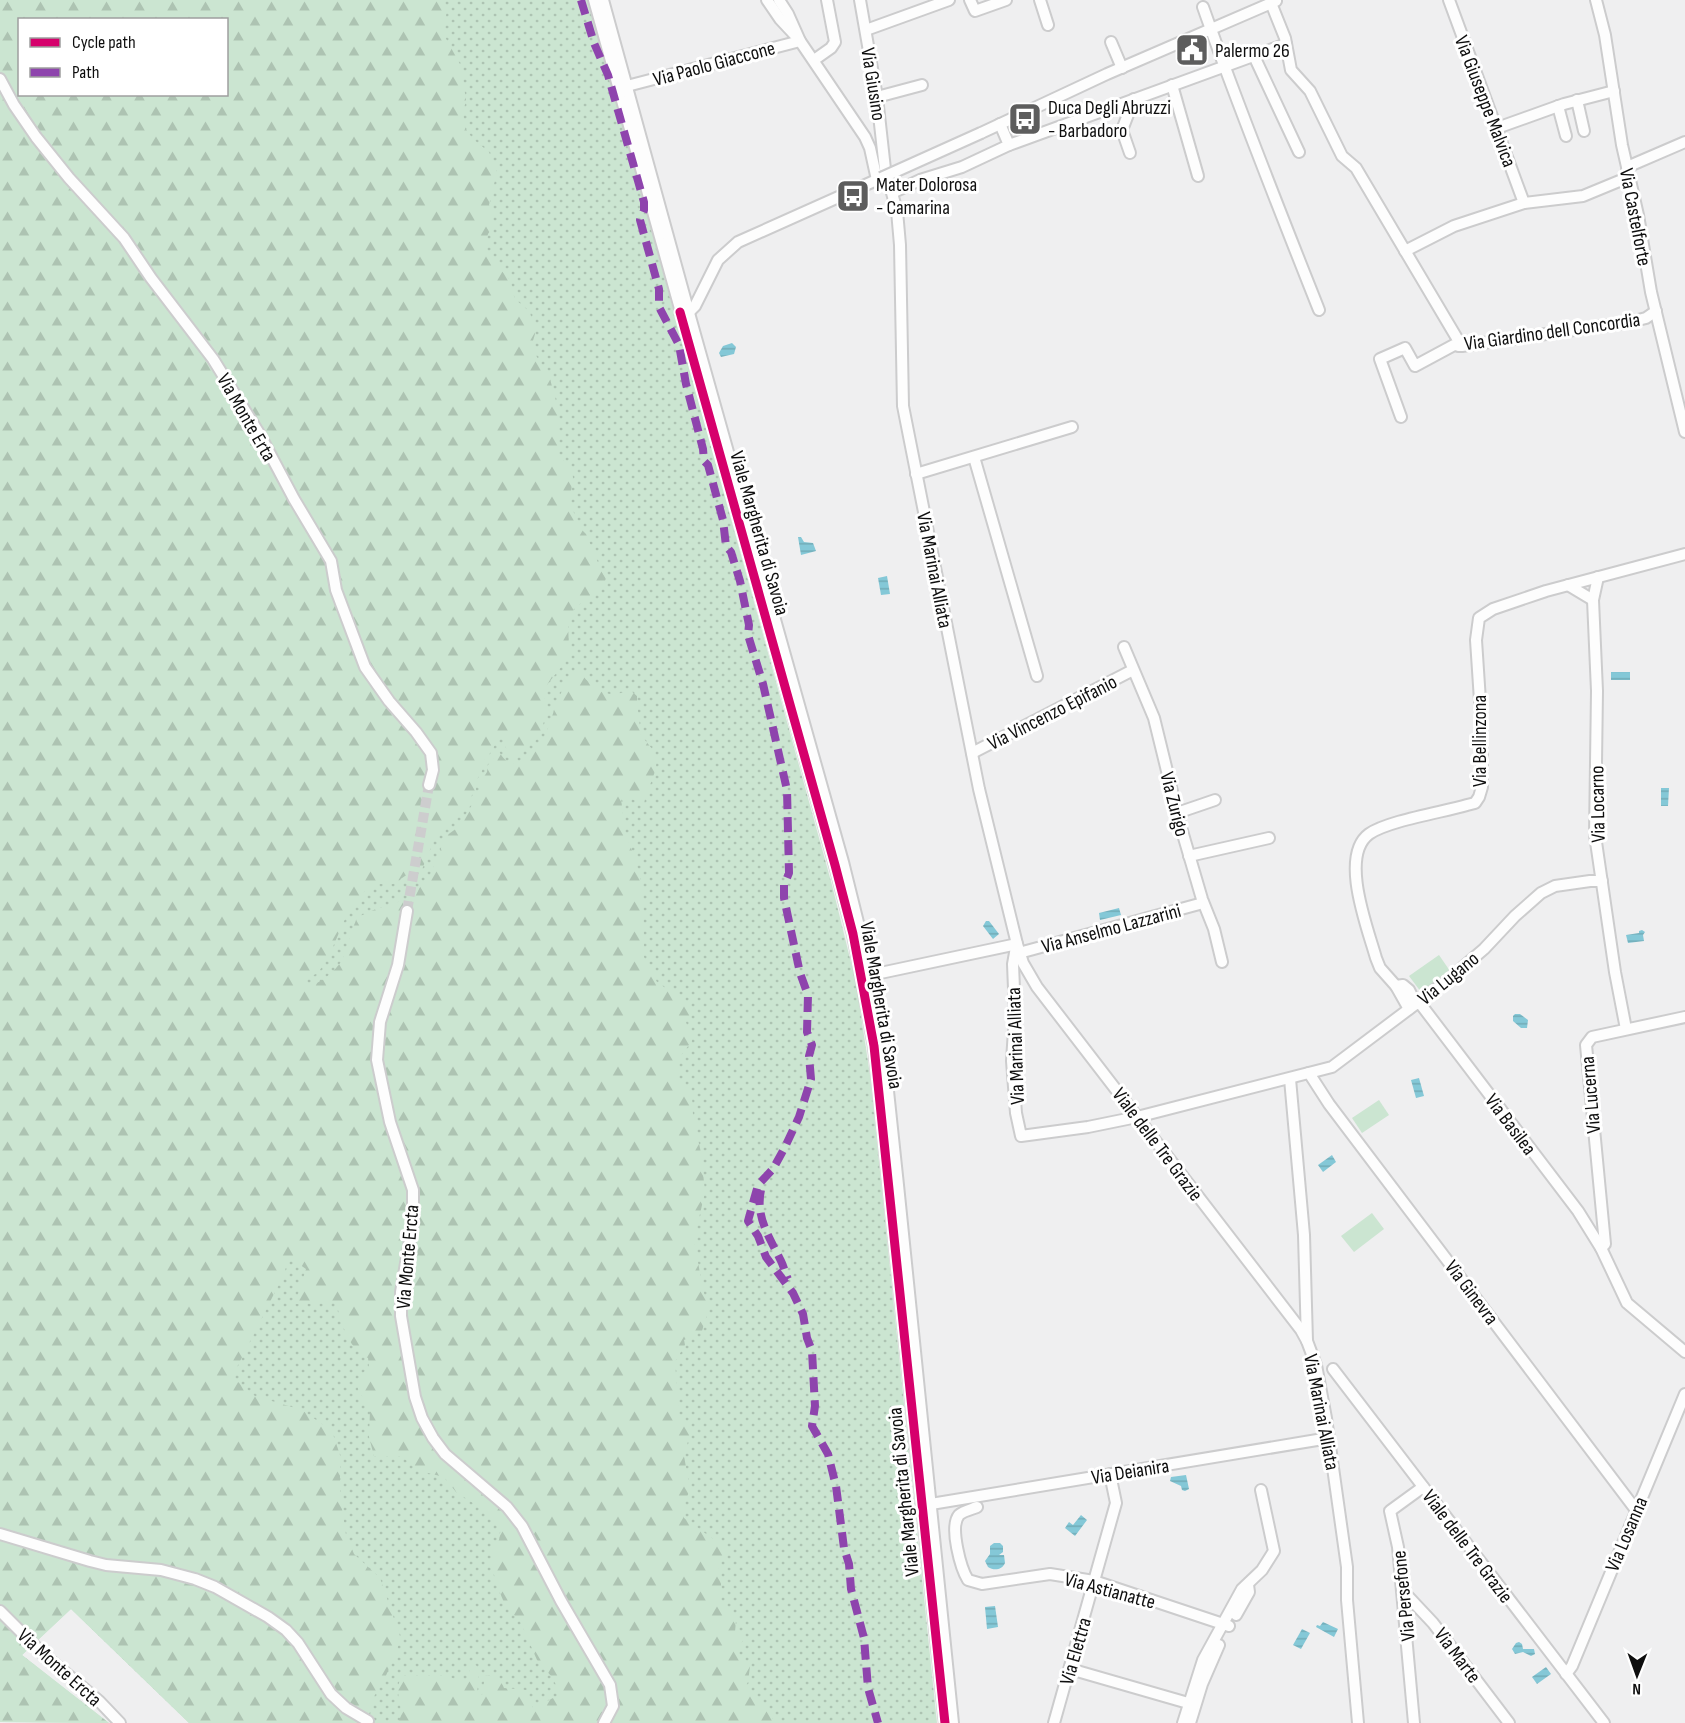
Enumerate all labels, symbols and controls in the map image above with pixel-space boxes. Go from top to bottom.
legend [18,18,228,96]
text: Cycle path [72,32,136,53]
public building icon: Palermo 26 [1174,32,1210,68]
street label: Via Giuseppe Malvica [1449,32,1521,170]
street label: Via Paolo Giaccone [651,36,778,92]
place label: Palermo 26 [1215,39,1290,63]
street label: Via Giusino [855,46,891,122]
text: Path [72,62,100,83]
place label: Duca Degli Abruzzi - Barbadoro [1048,96,1171,143]
bus stop icon: Duca Degli Abruzzi - Barbadoro [1007,101,1043,137]
street label: Via Castelforte [1614,166,1656,268]
place label: Mater Dolorosa - Camarina [876,173,977,220]
bus stop icon: Mater Dolorosa - Camarina [835,178,871,214]
street label: Via Giardino dell Concordia [1463,308,1642,356]
street label: Via Monte Erta [211,369,281,466]
street label: Viale Margherita di Savoia [724,448,794,618]
street label: Via Marinai Alliata [911,510,957,630]
street label: Via Vincenzo Epifanio [984,670,1121,756]
street label: Via Bellinzona [1468,695,1492,787]
street label: Via Locarno [1585,765,1611,843]
street label: Via Zurigo [1154,769,1194,839]
street label: Via Anselmo Lazzarini [1039,899,1184,959]
street label: Viale Margherita di Savoia [854,920,908,1091]
street label: Via Lugano [1413,947,1484,1011]
street label: Via Marinai Alliata [1002,987,1030,1105]
street label: Via Lucerna [1576,1055,1606,1134]
street label: Viale delle Tre Grazie [1107,1083,1208,1206]
street label: Via Basilea [1479,1089,1541,1160]
street label: Via Monte Ercta [391,1204,425,1310]
street label: Via Ginevra [1439,1256,1503,1330]
street label: Via Marinai Alliata [1298,1352,1344,1472]
street label: Viale Margherita di Savoia [883,1406,925,1578]
street label: Via Deianira [1090,1454,1171,1490]
street label: Viale delle Tre Grazie [1417,1485,1518,1608]
street label: Via Losanna [1600,1493,1653,1575]
street label: Via Persefone [1387,1549,1421,1642]
street label: Via Astianatte [1062,1567,1158,1615]
street label: Via Elettra [1055,1615,1097,1688]
street label: Via Marte [1429,1623,1486,1688]
street label: Via Monte Ercta [12,1624,106,1712]
north arrow [1607,1645,1667,1705]
text: N [1632,1679,1641,1698]

